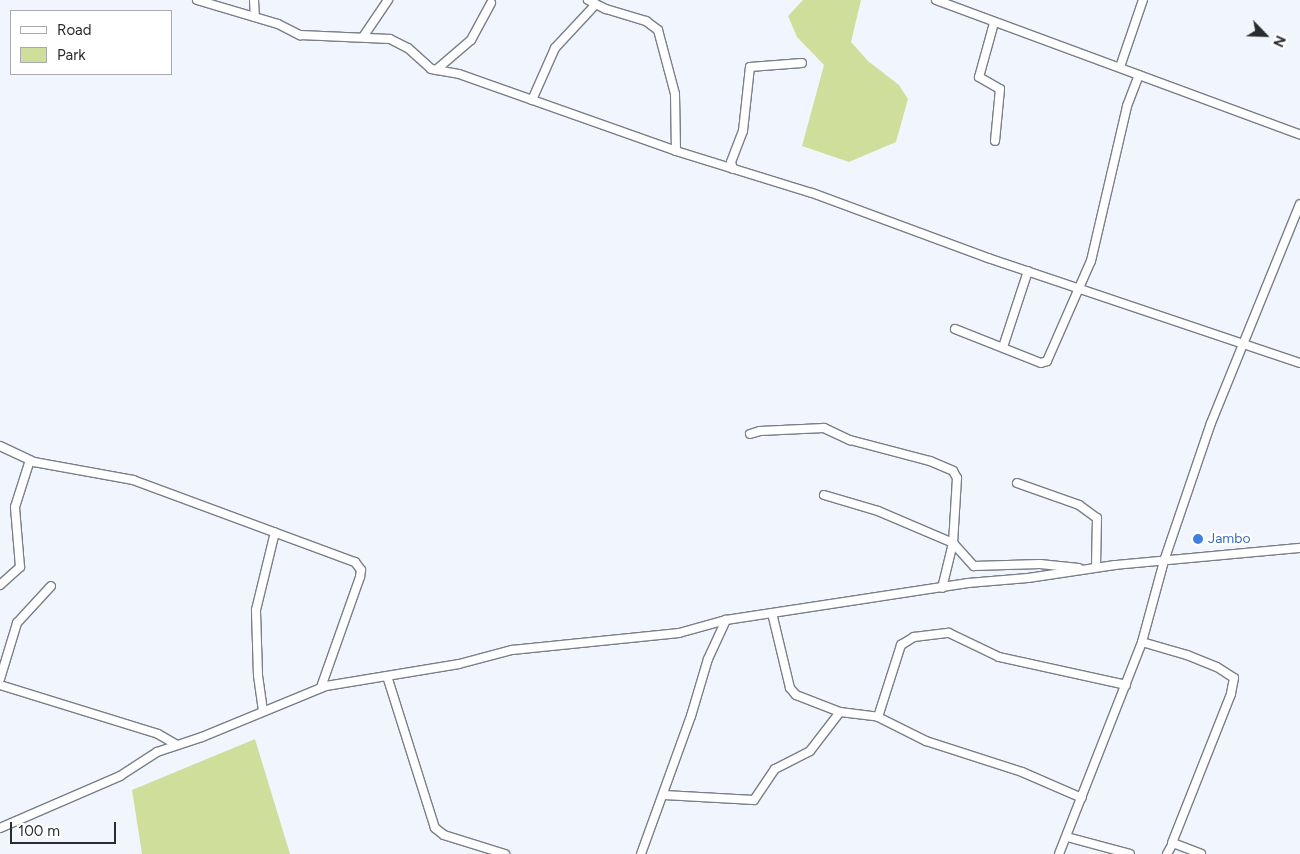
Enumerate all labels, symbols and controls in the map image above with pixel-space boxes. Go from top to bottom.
legend [10,10,172,75]
north arrow [1240,10,1290,60]
text: Road [57,21,92,39]
text: N [1269,33,1289,50]
text: Park [57,46,86,64]
place label: Jambo [1208,531,1251,547]
marker: Jambo [1192,533,1204,545]
scale bar [12,812,119,844]
text: 100 m [18,822,60,840]

